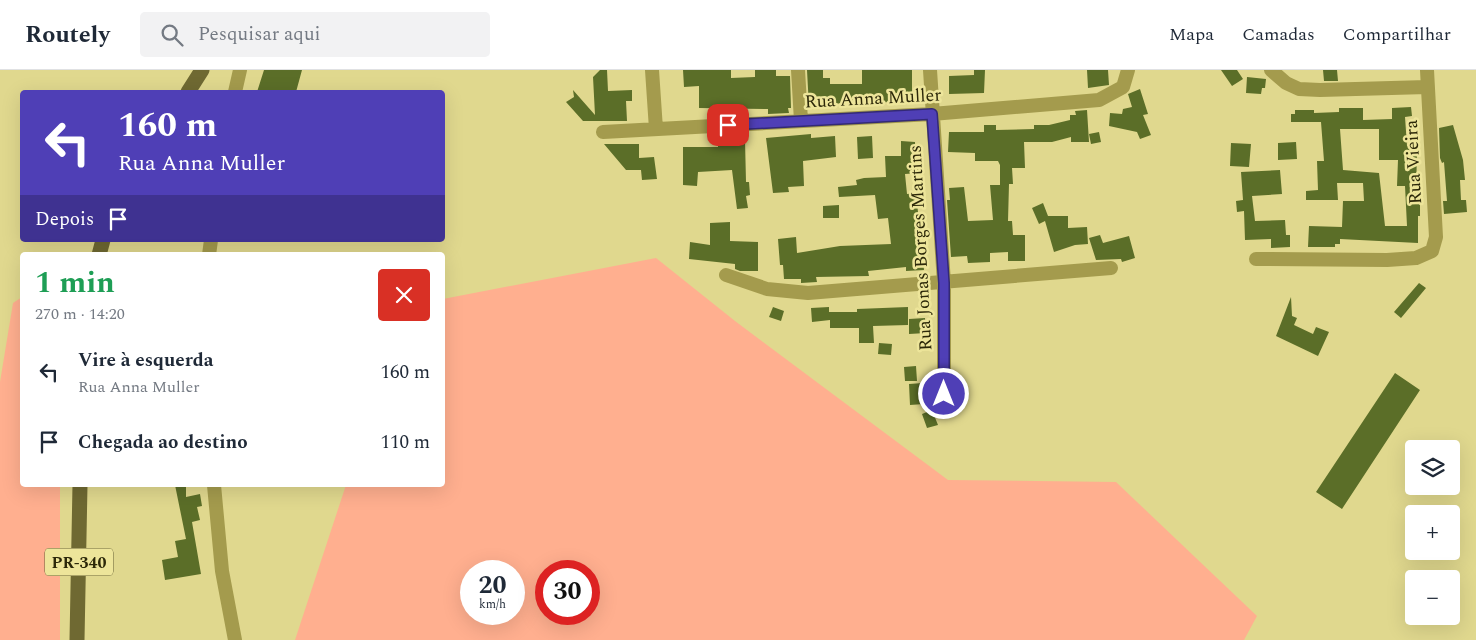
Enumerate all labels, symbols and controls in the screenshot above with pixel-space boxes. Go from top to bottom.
search box [140,12,490,57]
text: Routely [25,17,110,53]
text: Pesquisar aqui [198,20,321,49]
icon: search [158,21,186,49]
text: Mapa [1169,21,1214,48]
text: Camadas [1242,21,1315,48]
text: Compartilhar [1343,21,1451,48]
street label: Rua Anna Muller [804,81,942,116]
text: 160 m [118,99,217,152]
pin [707,104,749,146]
icon: left [35,110,100,175]
icon: arrive [714,111,742,139]
street label: Rua Vieira [1398,119,1429,205]
street label: Rua Jonas Borges Martins [902,144,939,352]
text: Rua Anna Muller [118,147,285,180]
text: Depois [35,205,94,234]
icon: arrive [104,205,132,233]
text: 1 min [35,260,115,306]
button: close [378,269,430,321]
text: 270 m · 14:20 [35,302,125,326]
text: Vire à esquerda [78,346,214,375]
icon: left [35,358,63,386]
text: 160 m [380,358,430,387]
position arrow [917,367,969,419]
text: Rua Anna Muller [78,375,200,399]
icon: arrive [35,428,63,456]
text: Chegada ao destino [78,428,248,457]
text: 110 m [380,428,430,457]
map controls [1405,440,1460,625]
button: layers [1405,440,1460,495]
button: + [1405,505,1460,560]
road number: PR-340 [45,548,113,576]
speed limit sign: 30 [535,560,600,625]
text: 20 [478,567,507,605]
button: − [1405,570,1460,625]
text: km/h [479,595,506,614]

